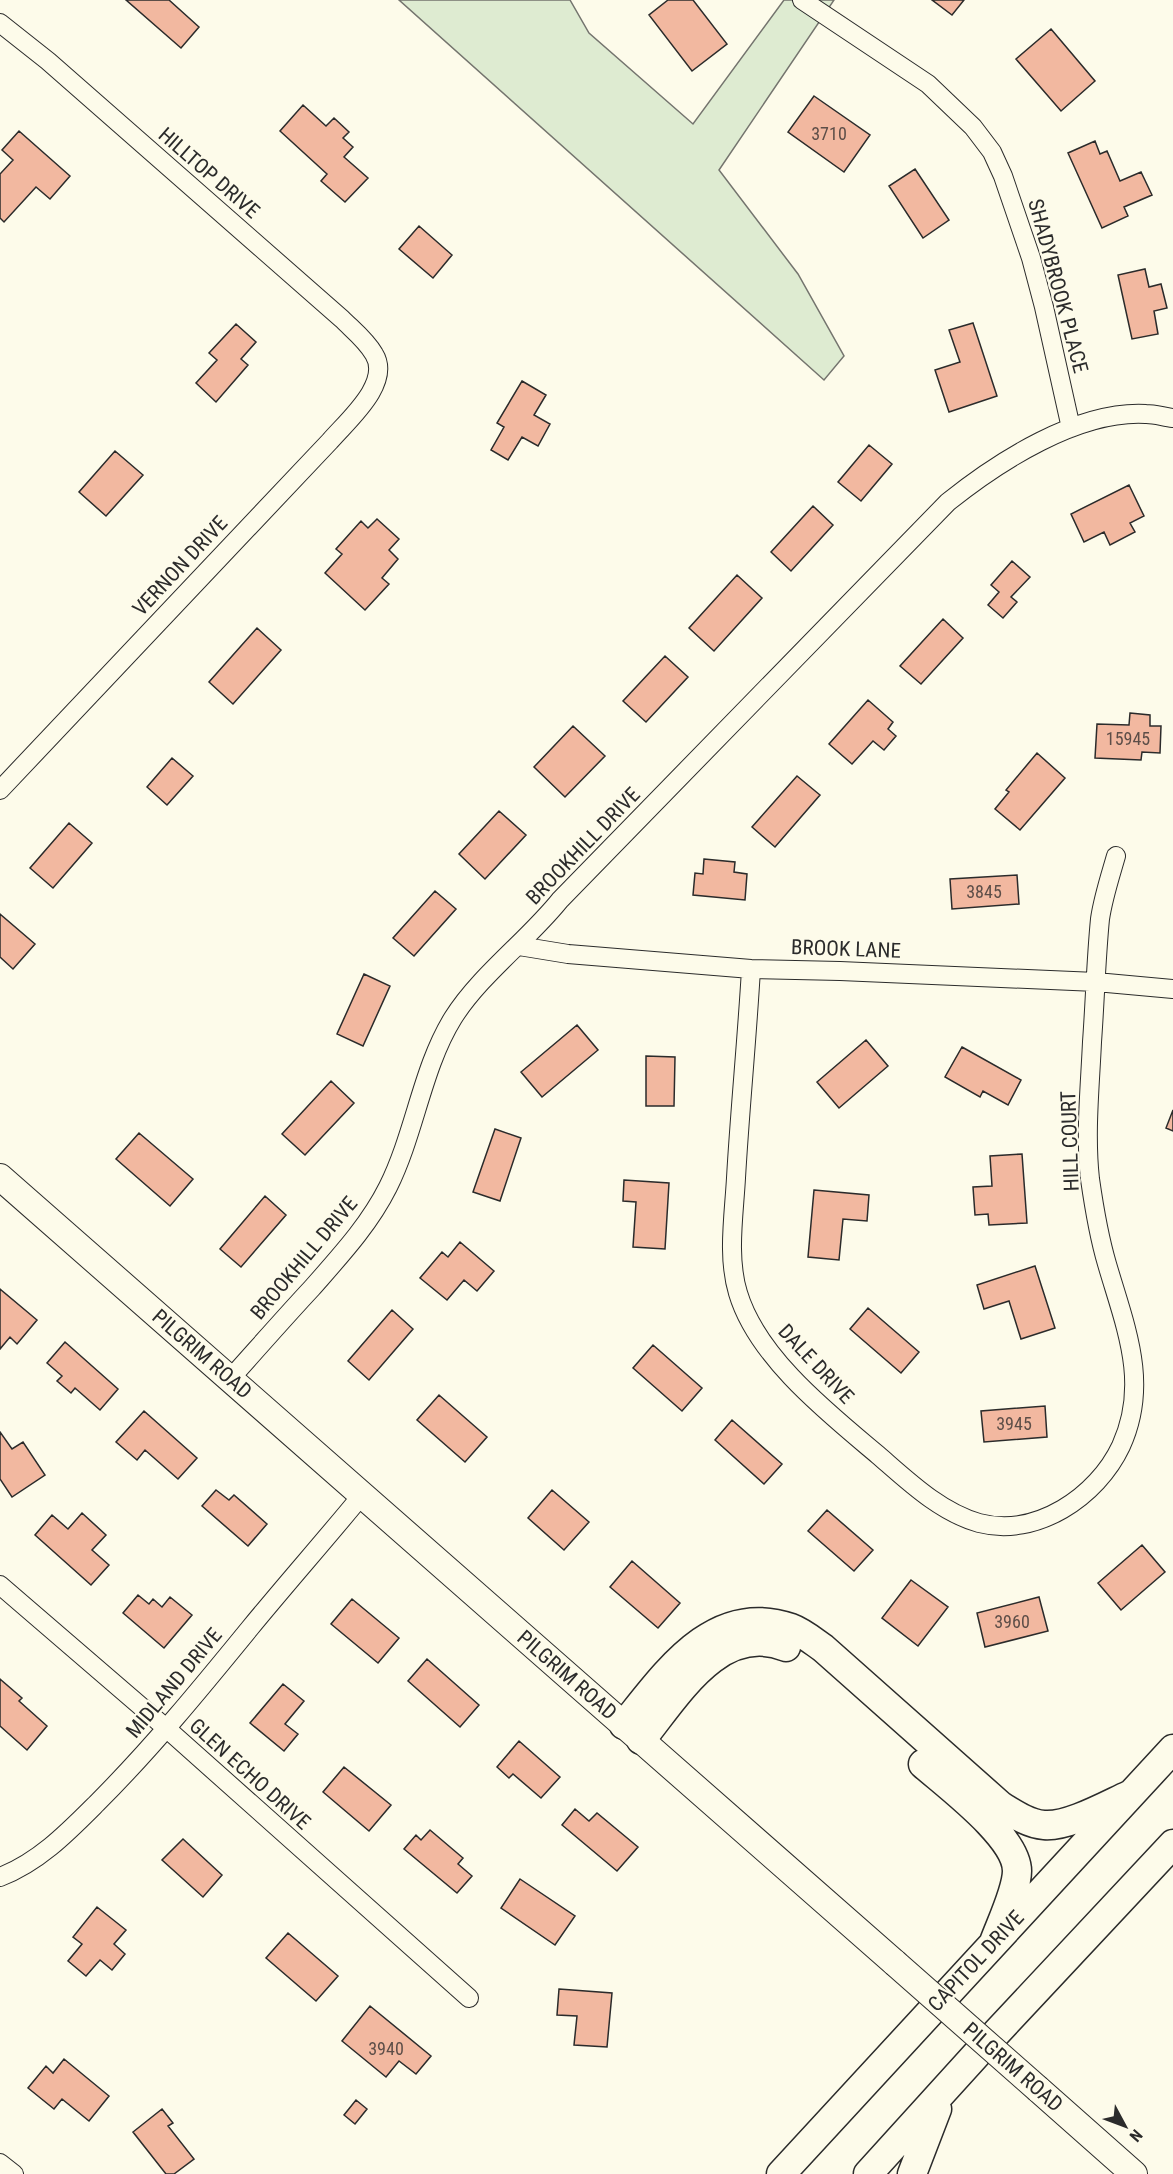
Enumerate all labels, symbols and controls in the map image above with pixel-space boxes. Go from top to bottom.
street label: HILLTOP DRIVE [154,123,264,223]
house number: 3710 [811,123,847,144]
street label: SHADYBROOK PLACE [1023,196,1093,376]
street label: VERNON DRIVE [128,511,232,621]
house number: 15945 [1106,728,1150,749]
street label: BROOKHILL DRIVE [521,783,645,909]
house number: 3845 [966,881,1002,902]
street label: BROOK LANE [791,935,901,963]
street label: HILL COURT [1056,1090,1084,1192]
street label: BROOKHILL DRIVE [246,1192,362,1324]
street label: PILGRIM ROAD [148,1304,256,1404]
street label: DALE DRIVE [773,1319,859,1409]
house number: 3945 [996,1413,1032,1434]
house number: 3960 [994,1611,1030,1632]
street label: MIDLAND DRIVE [121,1623,227,1743]
street label: PILGRIM ROAD [513,1625,621,1725]
street label: GLEN ECHO DRIVE [185,1714,315,1834]
street label: CAPITOL DRIVE [923,1906,1029,2016]
street label: PILGRIM ROAD [959,2017,1067,2117]
house number: 3940 [368,2038,404,2059]
north arrow [1095,2096,1155,2156]
text: N [1126,2126,1146,2145]

